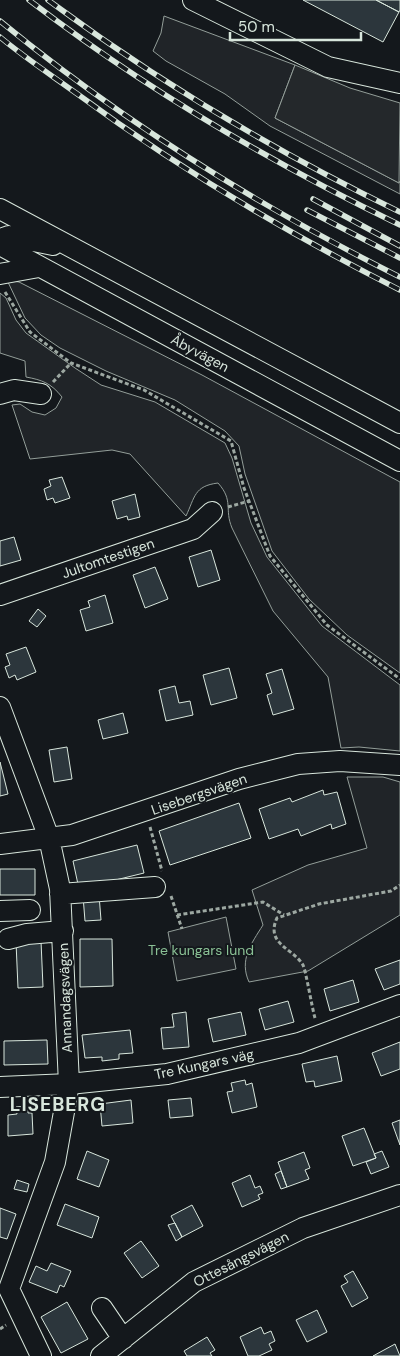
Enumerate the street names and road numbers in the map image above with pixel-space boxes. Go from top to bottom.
street label: Åbyvägen [168,330,232,376]
street label: Jultomtestigen [59,534,157,582]
street label: Lisebergsvägen [149,769,249,819]
street label: Annandagsvägen [54,943,76,1053]
street label: Tre Kungars väg [153,1045,256,1083]
street label: Ottesångsvägen [190,1227,292,1291]

